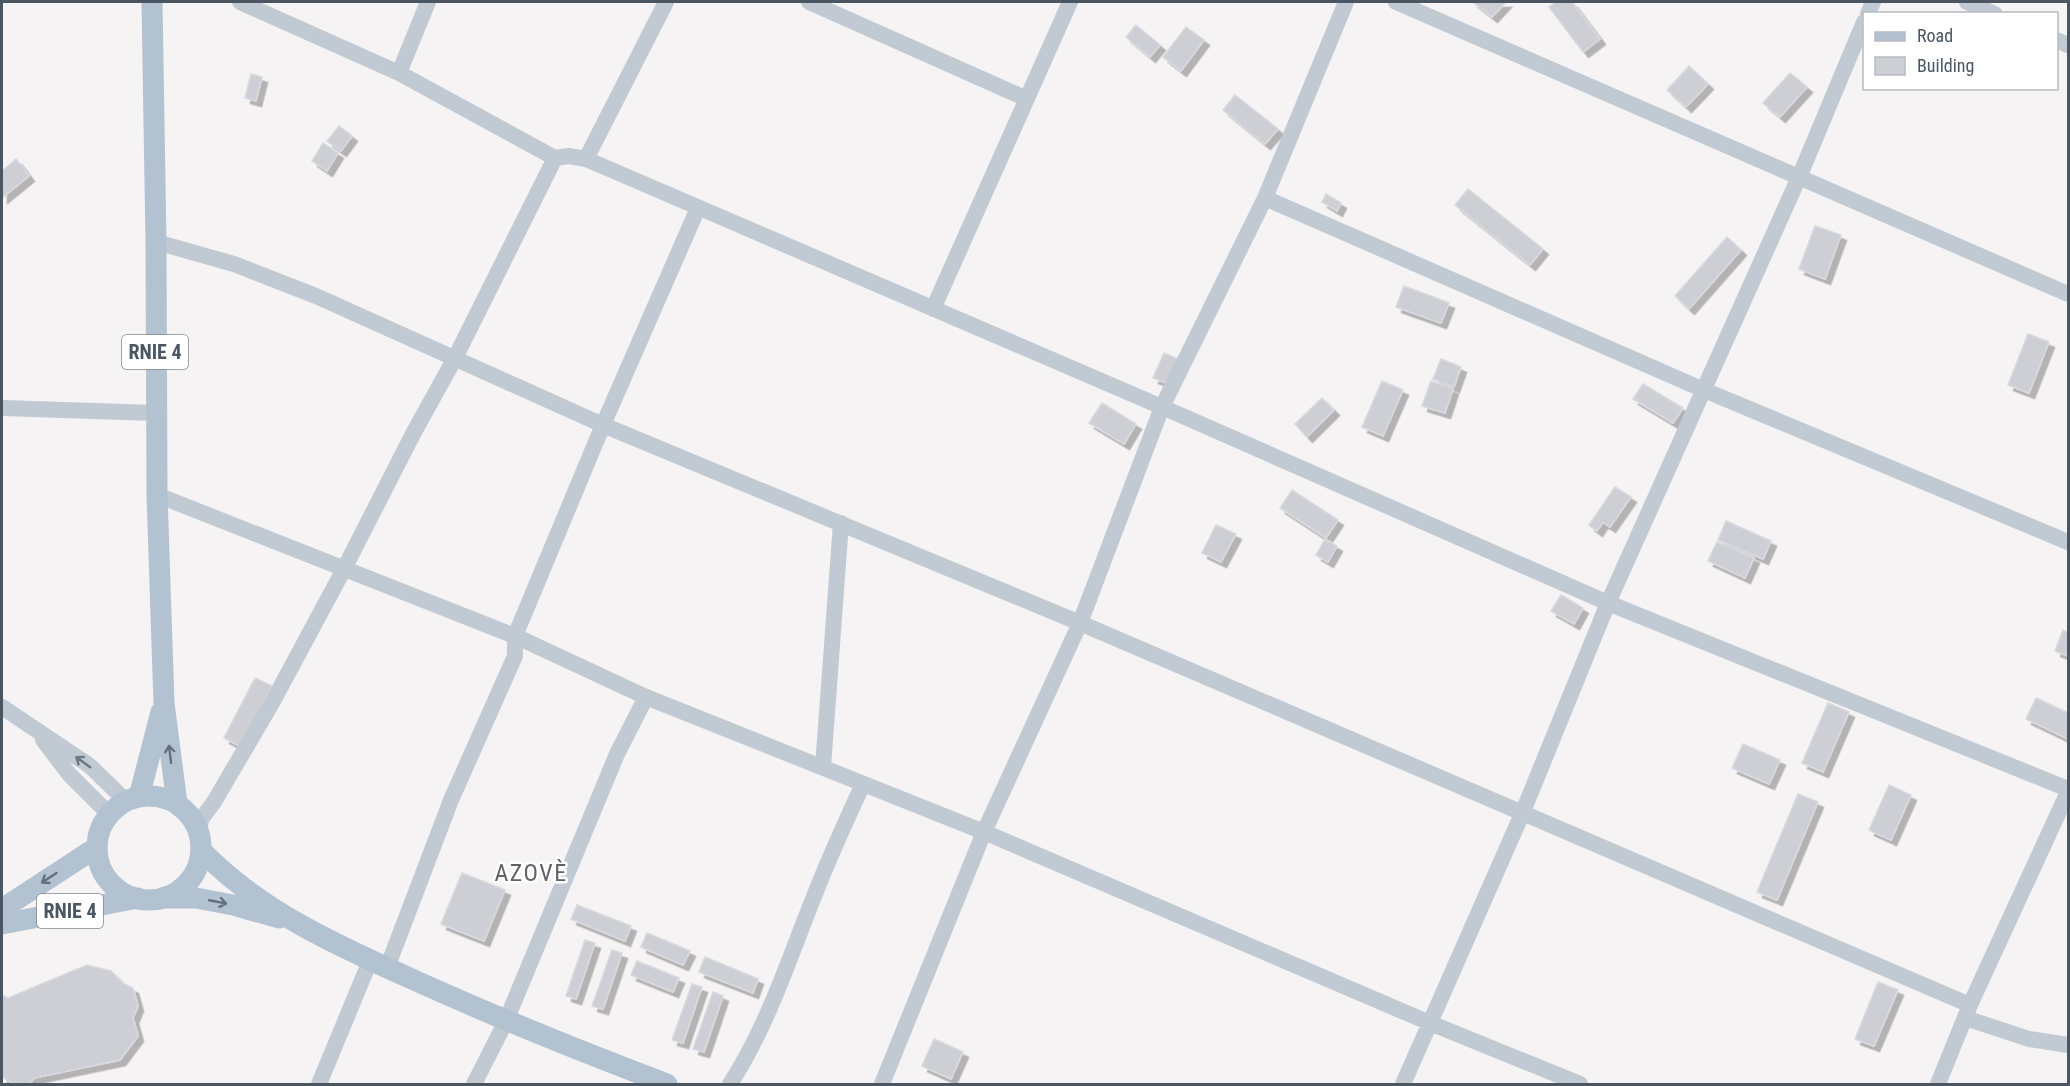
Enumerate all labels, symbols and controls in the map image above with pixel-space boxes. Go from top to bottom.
legend [1863,12,2058,90]
text: Road [1917,25,1953,46]
text: Building [1917,55,1974,76]
road number: RNIE 4 [122,335,188,369]
one-way arrow [165,744,176,764]
one-way arrow [76,756,92,768]
district label: AZOVÈ [494,859,568,887]
one-way arrow [41,872,58,884]
road number: RNIE 4 [37,894,103,928]
one-way arrow [208,897,227,908]

